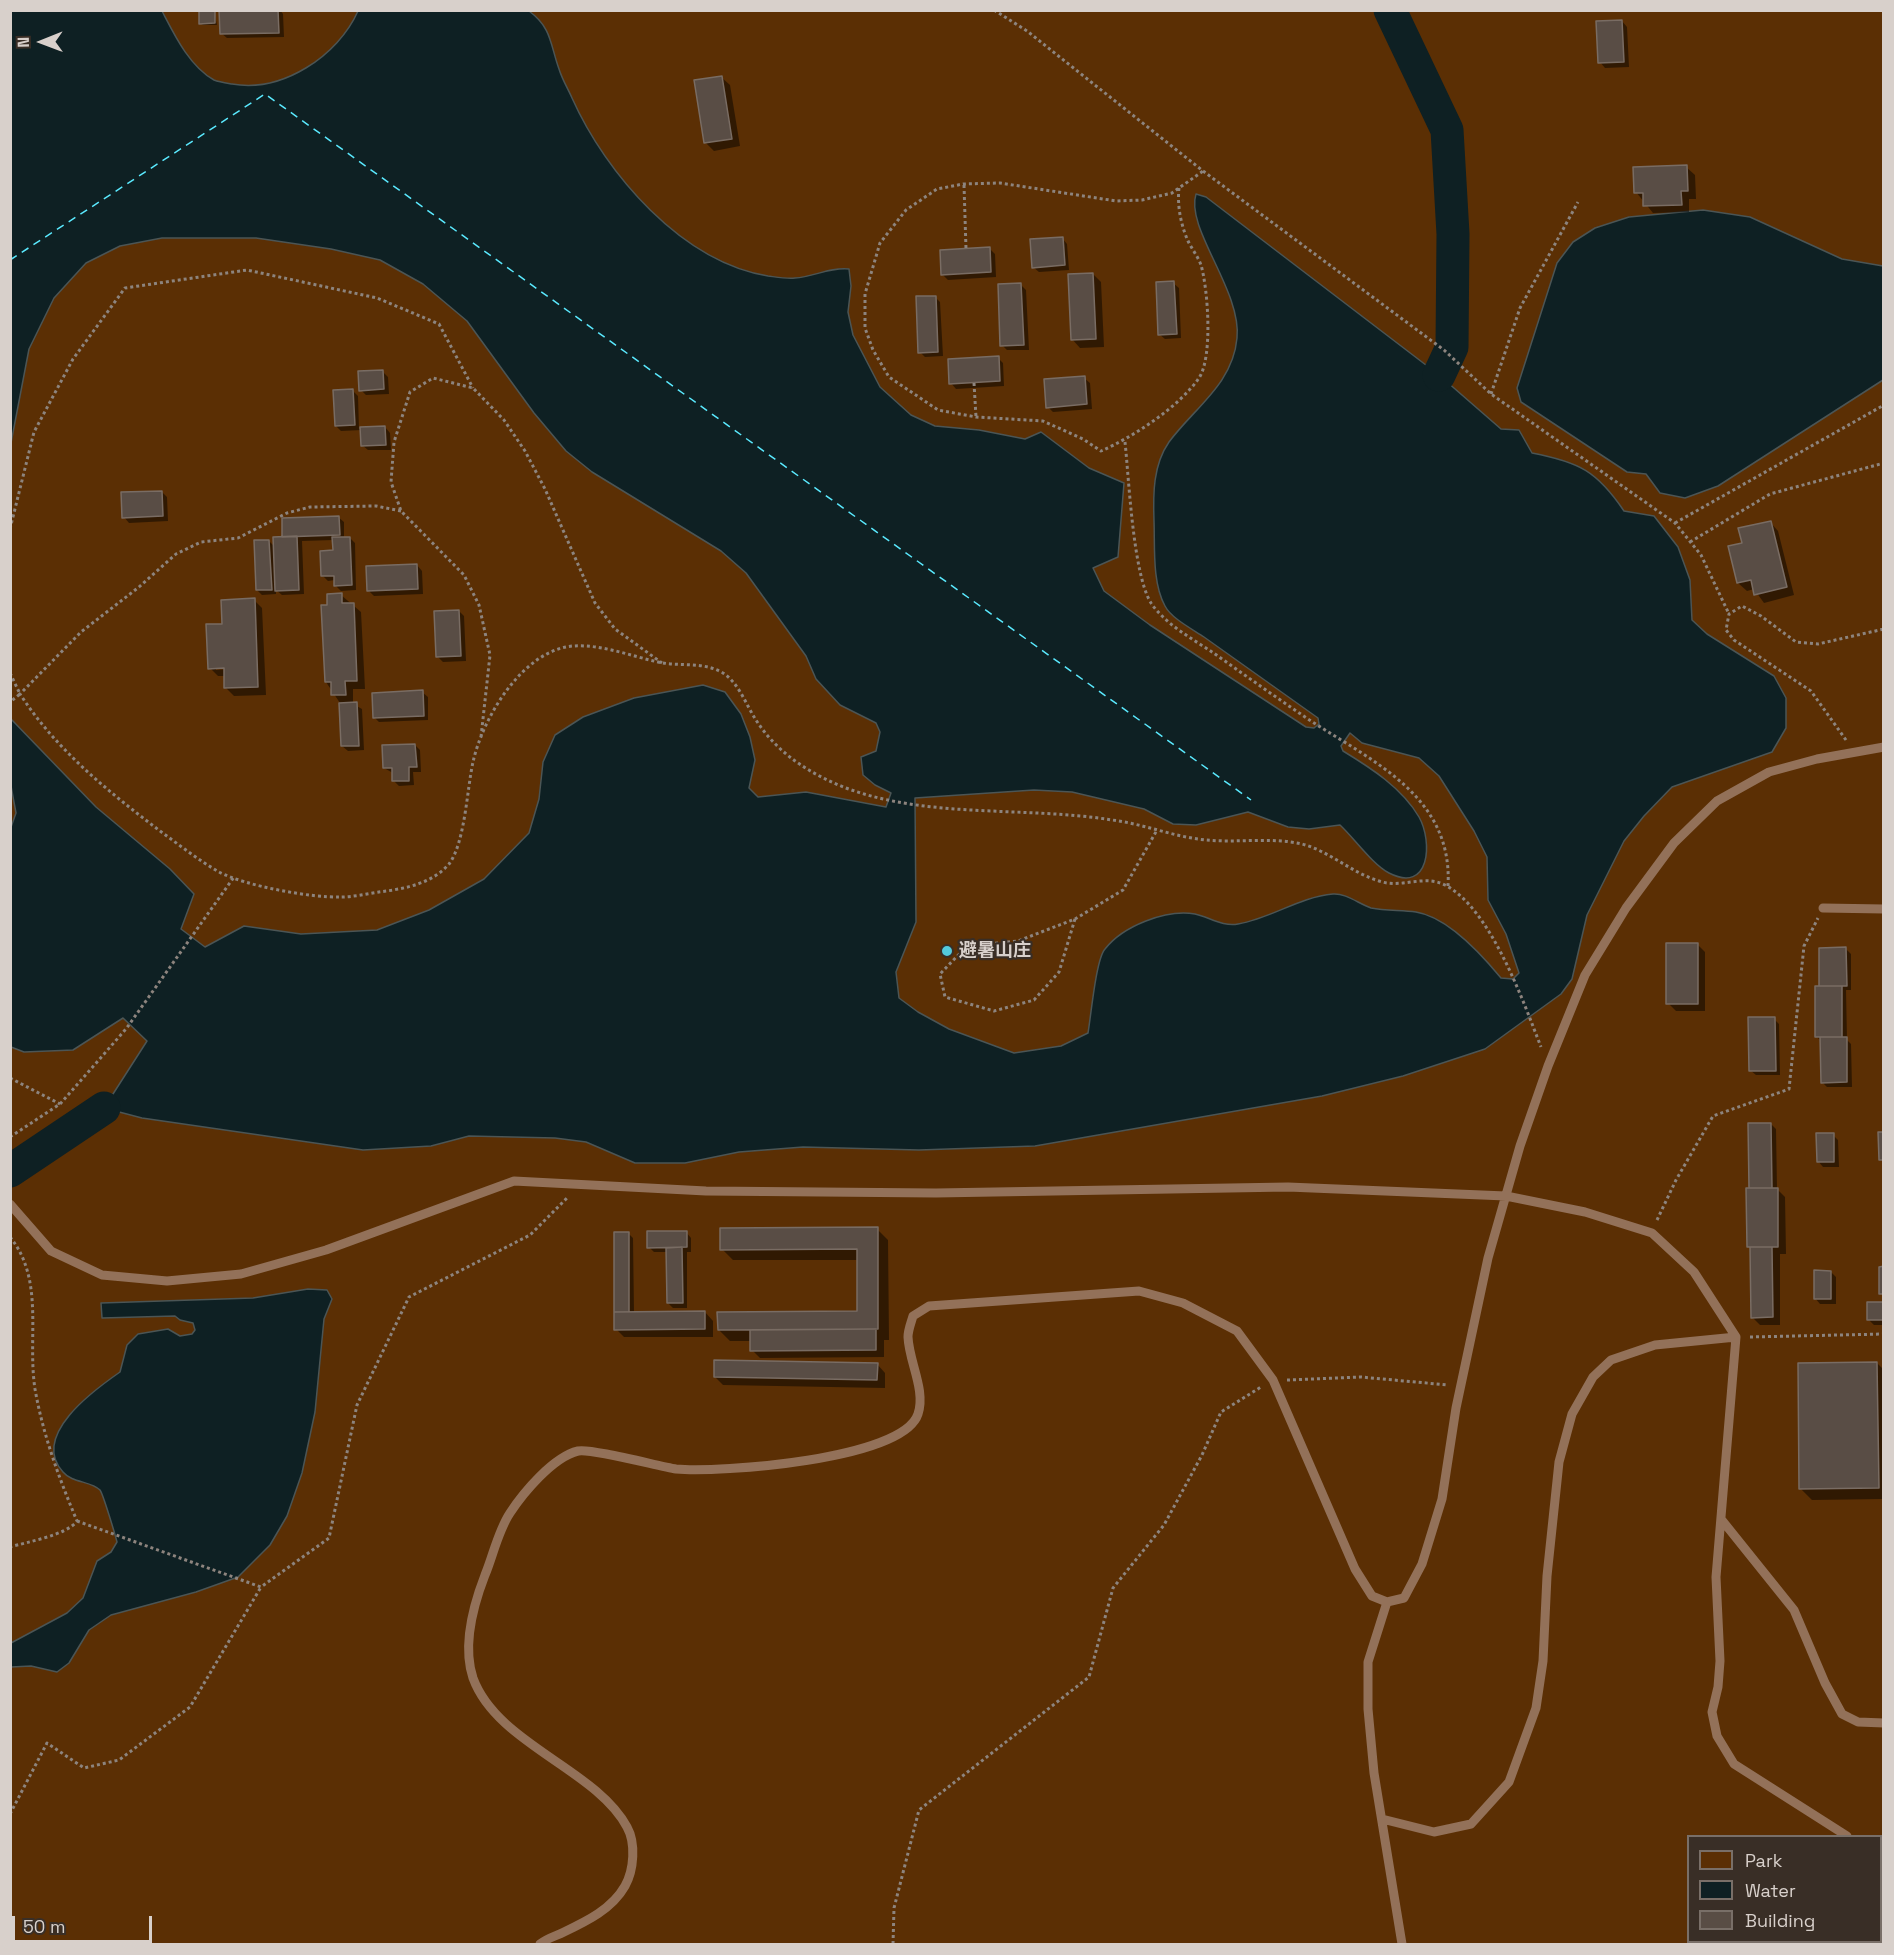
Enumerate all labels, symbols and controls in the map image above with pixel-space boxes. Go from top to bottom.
north arrow [12,12,72,72]
text: N [13,37,34,48]
place label: 避暑山庄 [959,940,1031,962]
marker: 避暑山庄 [940,944,954,958]
legend [1687,1835,1882,1943]
text: Park [1745,1849,1782,1872]
text: Water [1745,1879,1796,1902]
scale bar [15,1904,154,1942]
text: Building [1745,1909,1815,1932]
text: 50 m [23,1915,65,1938]

